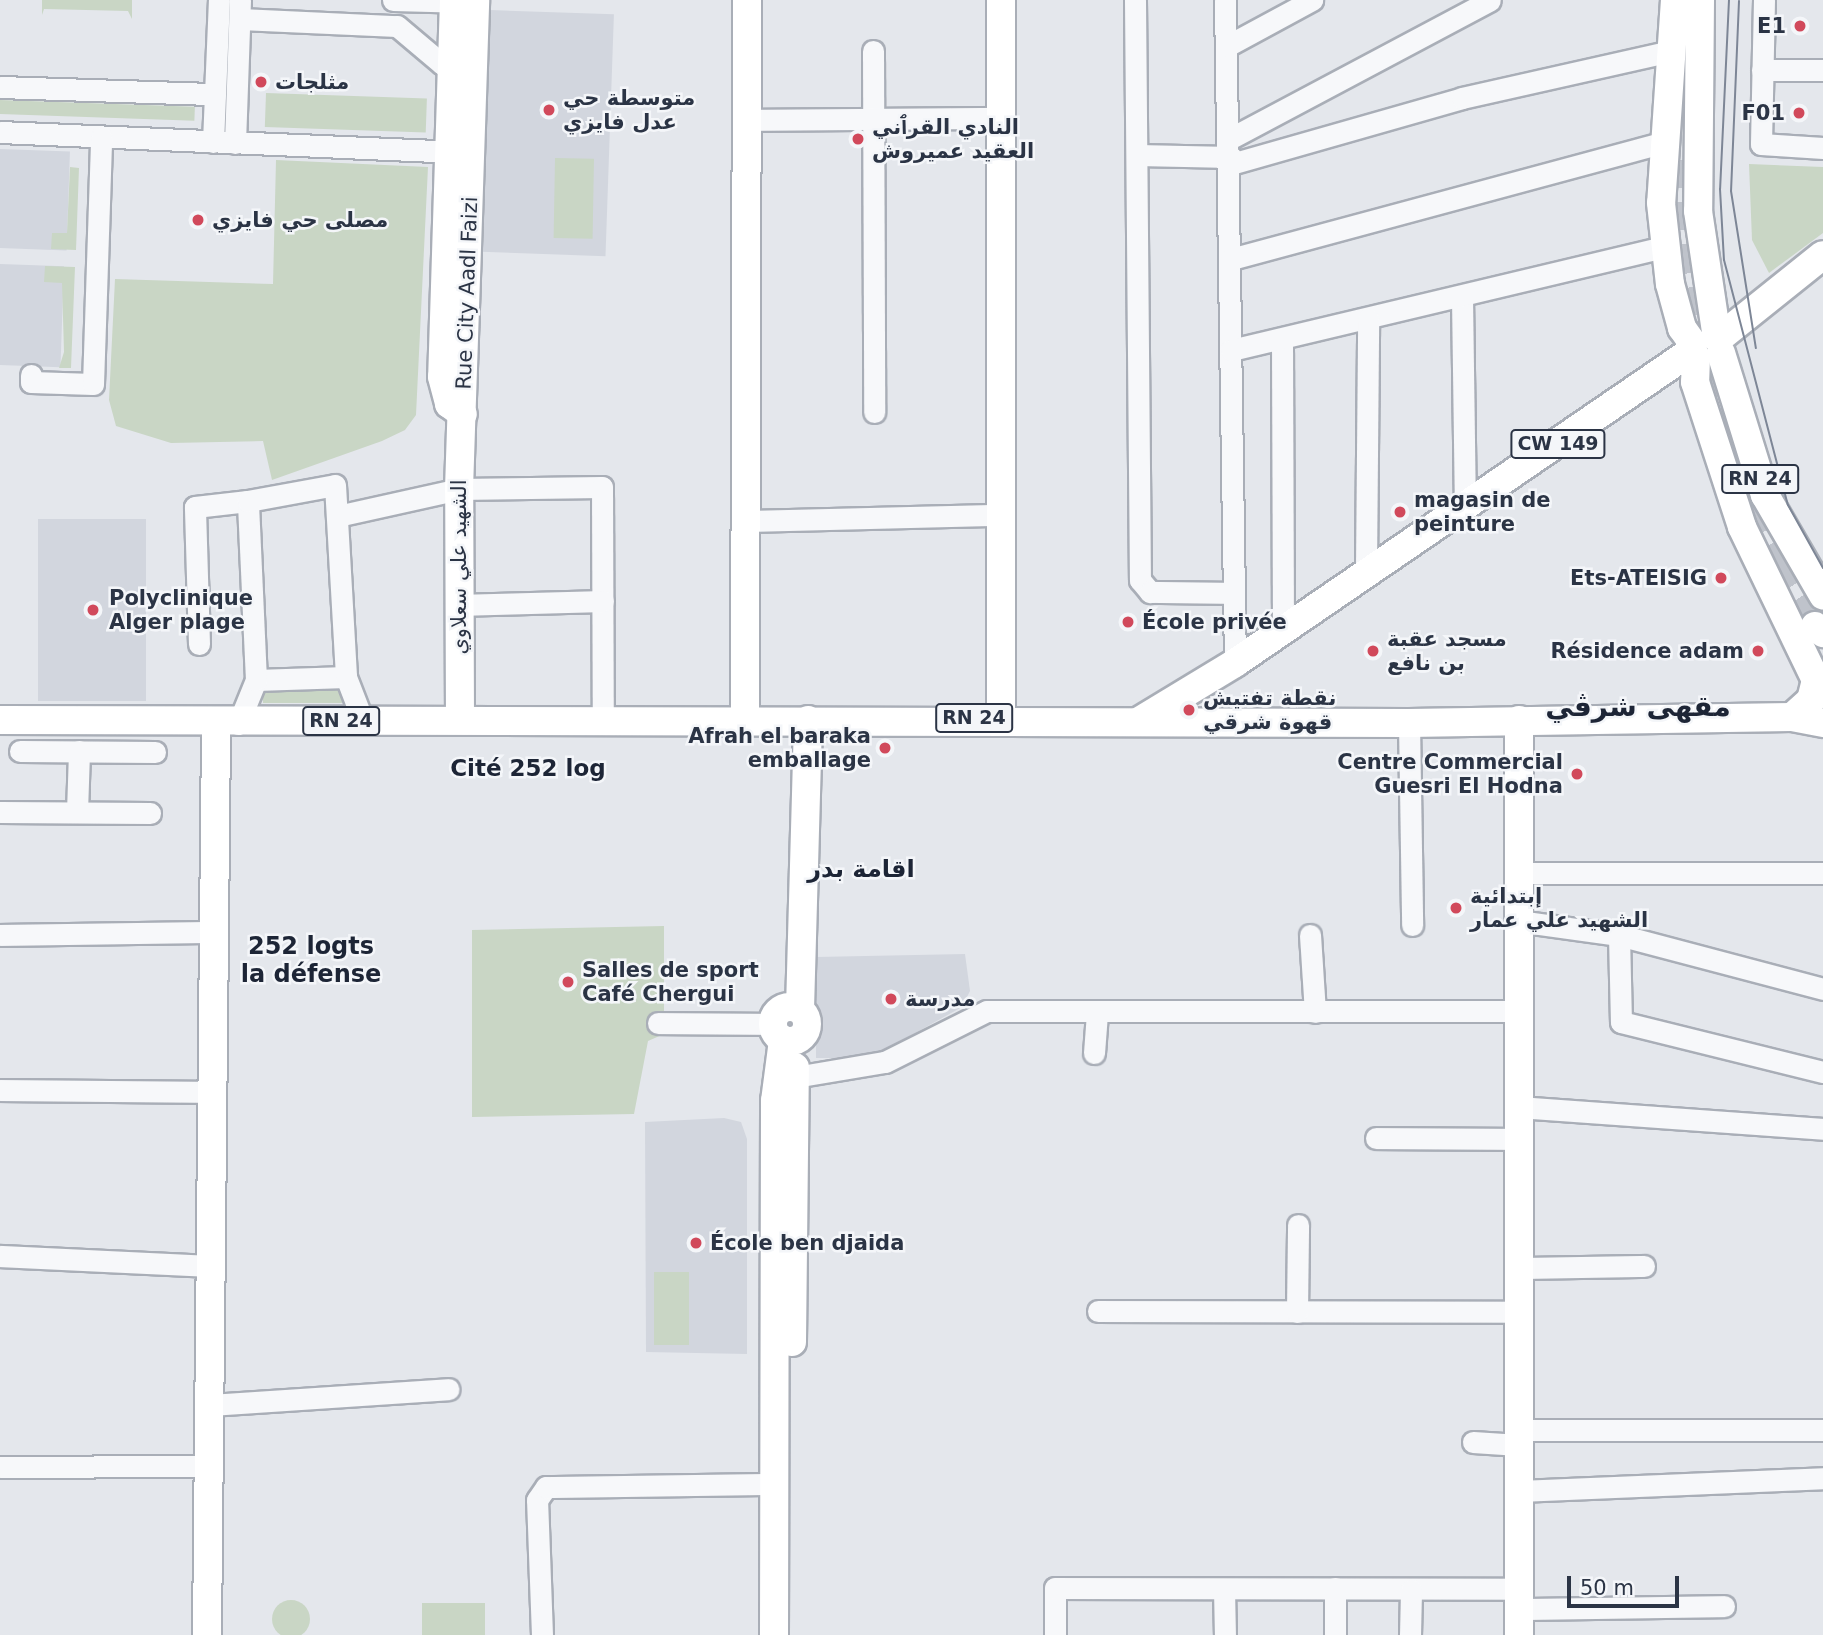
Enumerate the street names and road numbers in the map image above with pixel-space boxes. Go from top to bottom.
street label: Rue City Aadl Faizi [451,196,483,390]
road number: CW 149 [1509,428,1607,460]
road number: RN 24 [1720,464,1800,494]
street label: الشهيد علي سعلاوي [446,479,472,655]
road number: RN 24 [934,702,1014,734]
road number: RN 24 [301,706,381,736]

